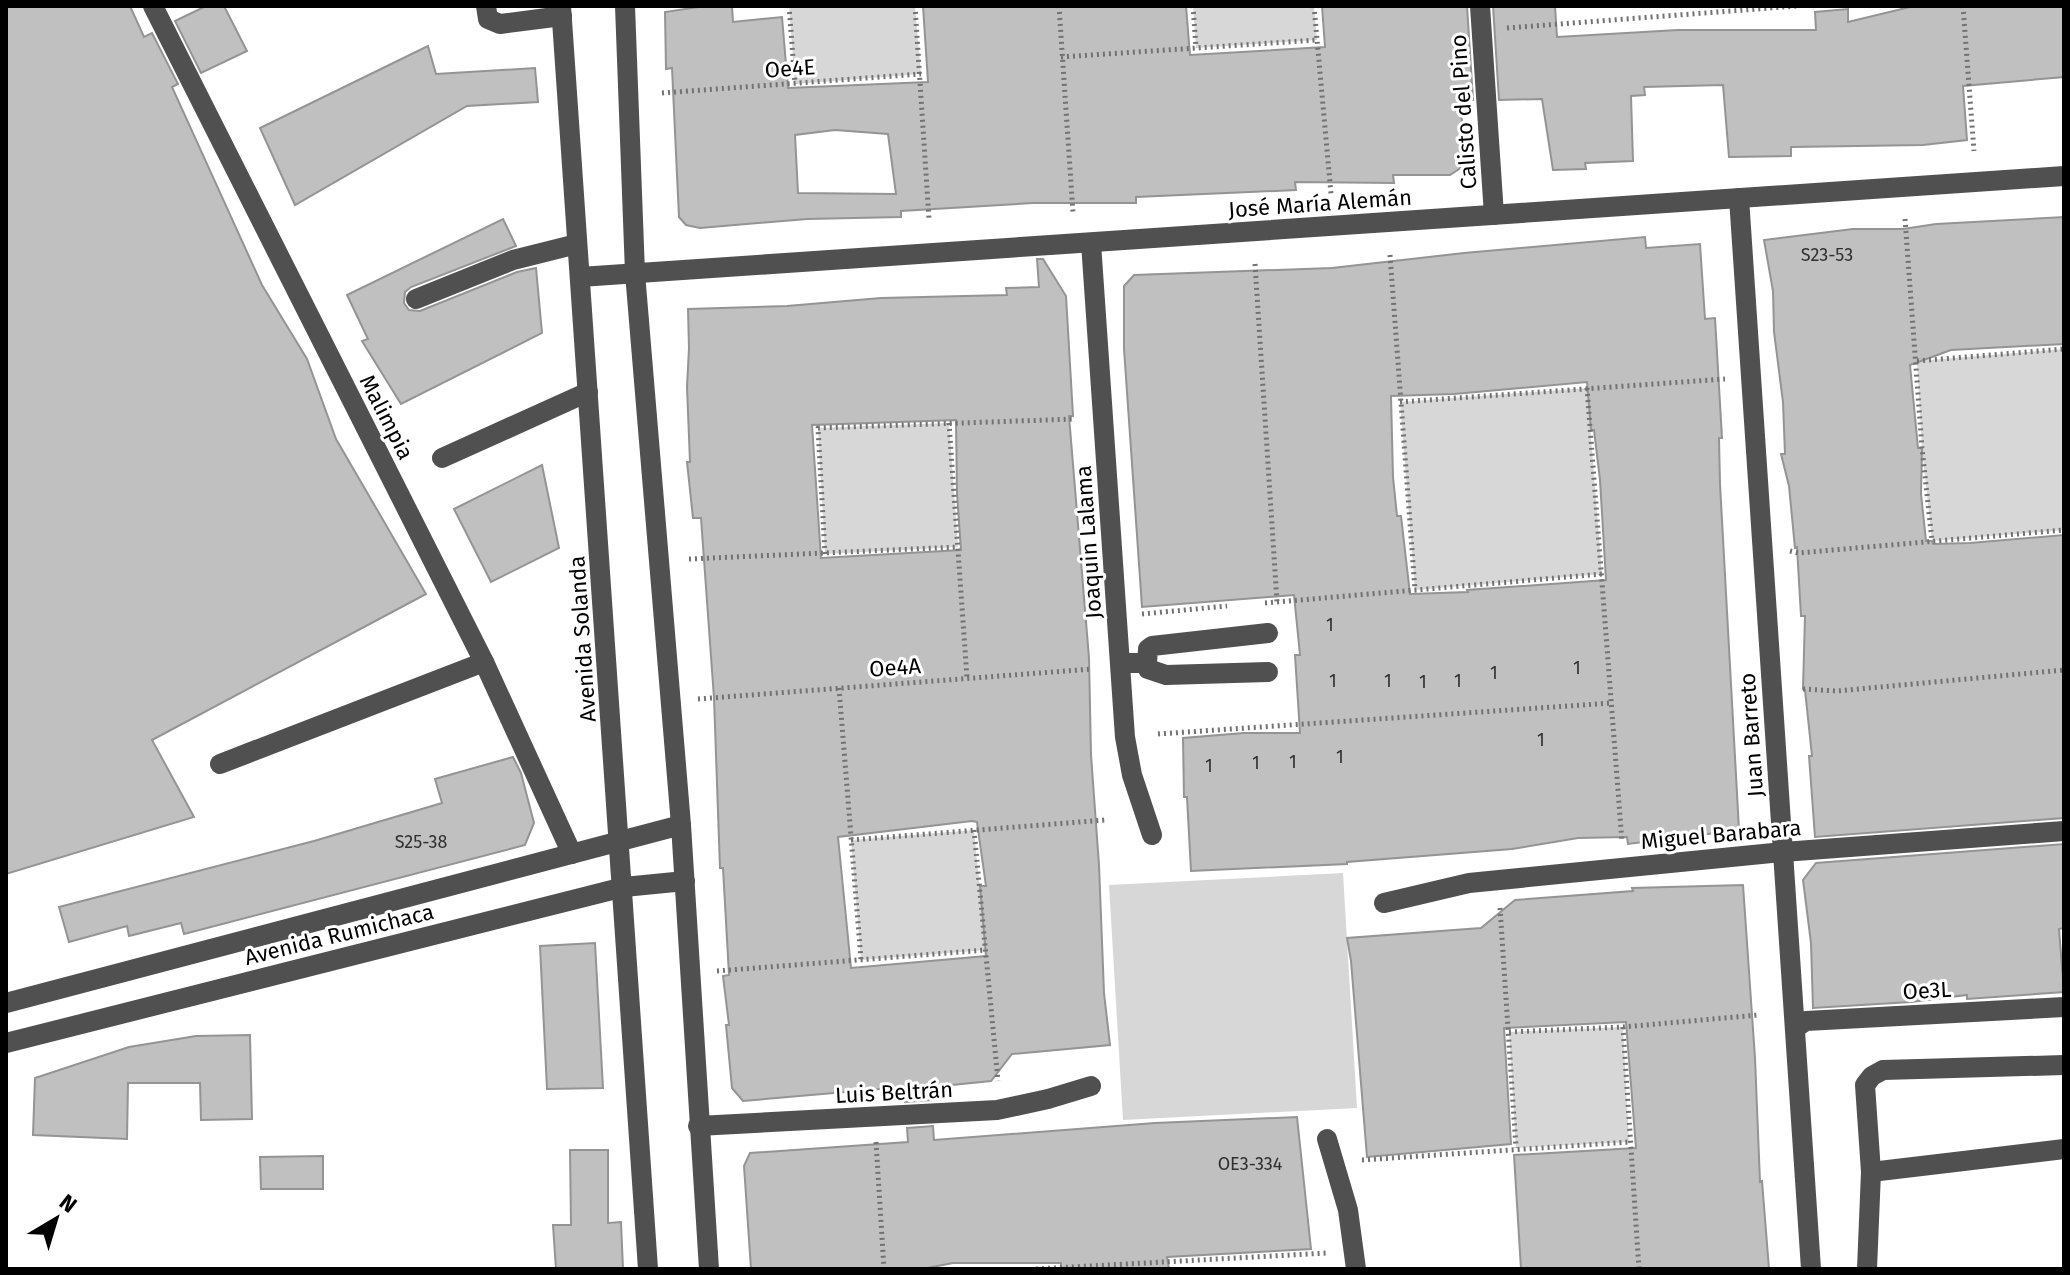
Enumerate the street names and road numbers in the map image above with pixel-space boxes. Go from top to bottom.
street label: Calisto del Pino [1445,34,1482,190]
street label: Oe4E [764,53,816,84]
street label: José María Alemán [1227,184,1413,223]
street label: Malimpia [354,370,419,464]
street label: Joaquin Lalama [1070,464,1107,620]
street label: Avenida Solanda [563,555,602,723]
street label: Oe4A [868,652,922,683]
street label: Juan Barreto [1734,672,1769,798]
street label: Miguel Barabara [1640,814,1802,855]
street label: Avenida Rumichaca [242,898,437,971]
street label: Oe3L [1902,976,1952,1005]
street label: Luis Beltrán [834,1076,954,1109]

